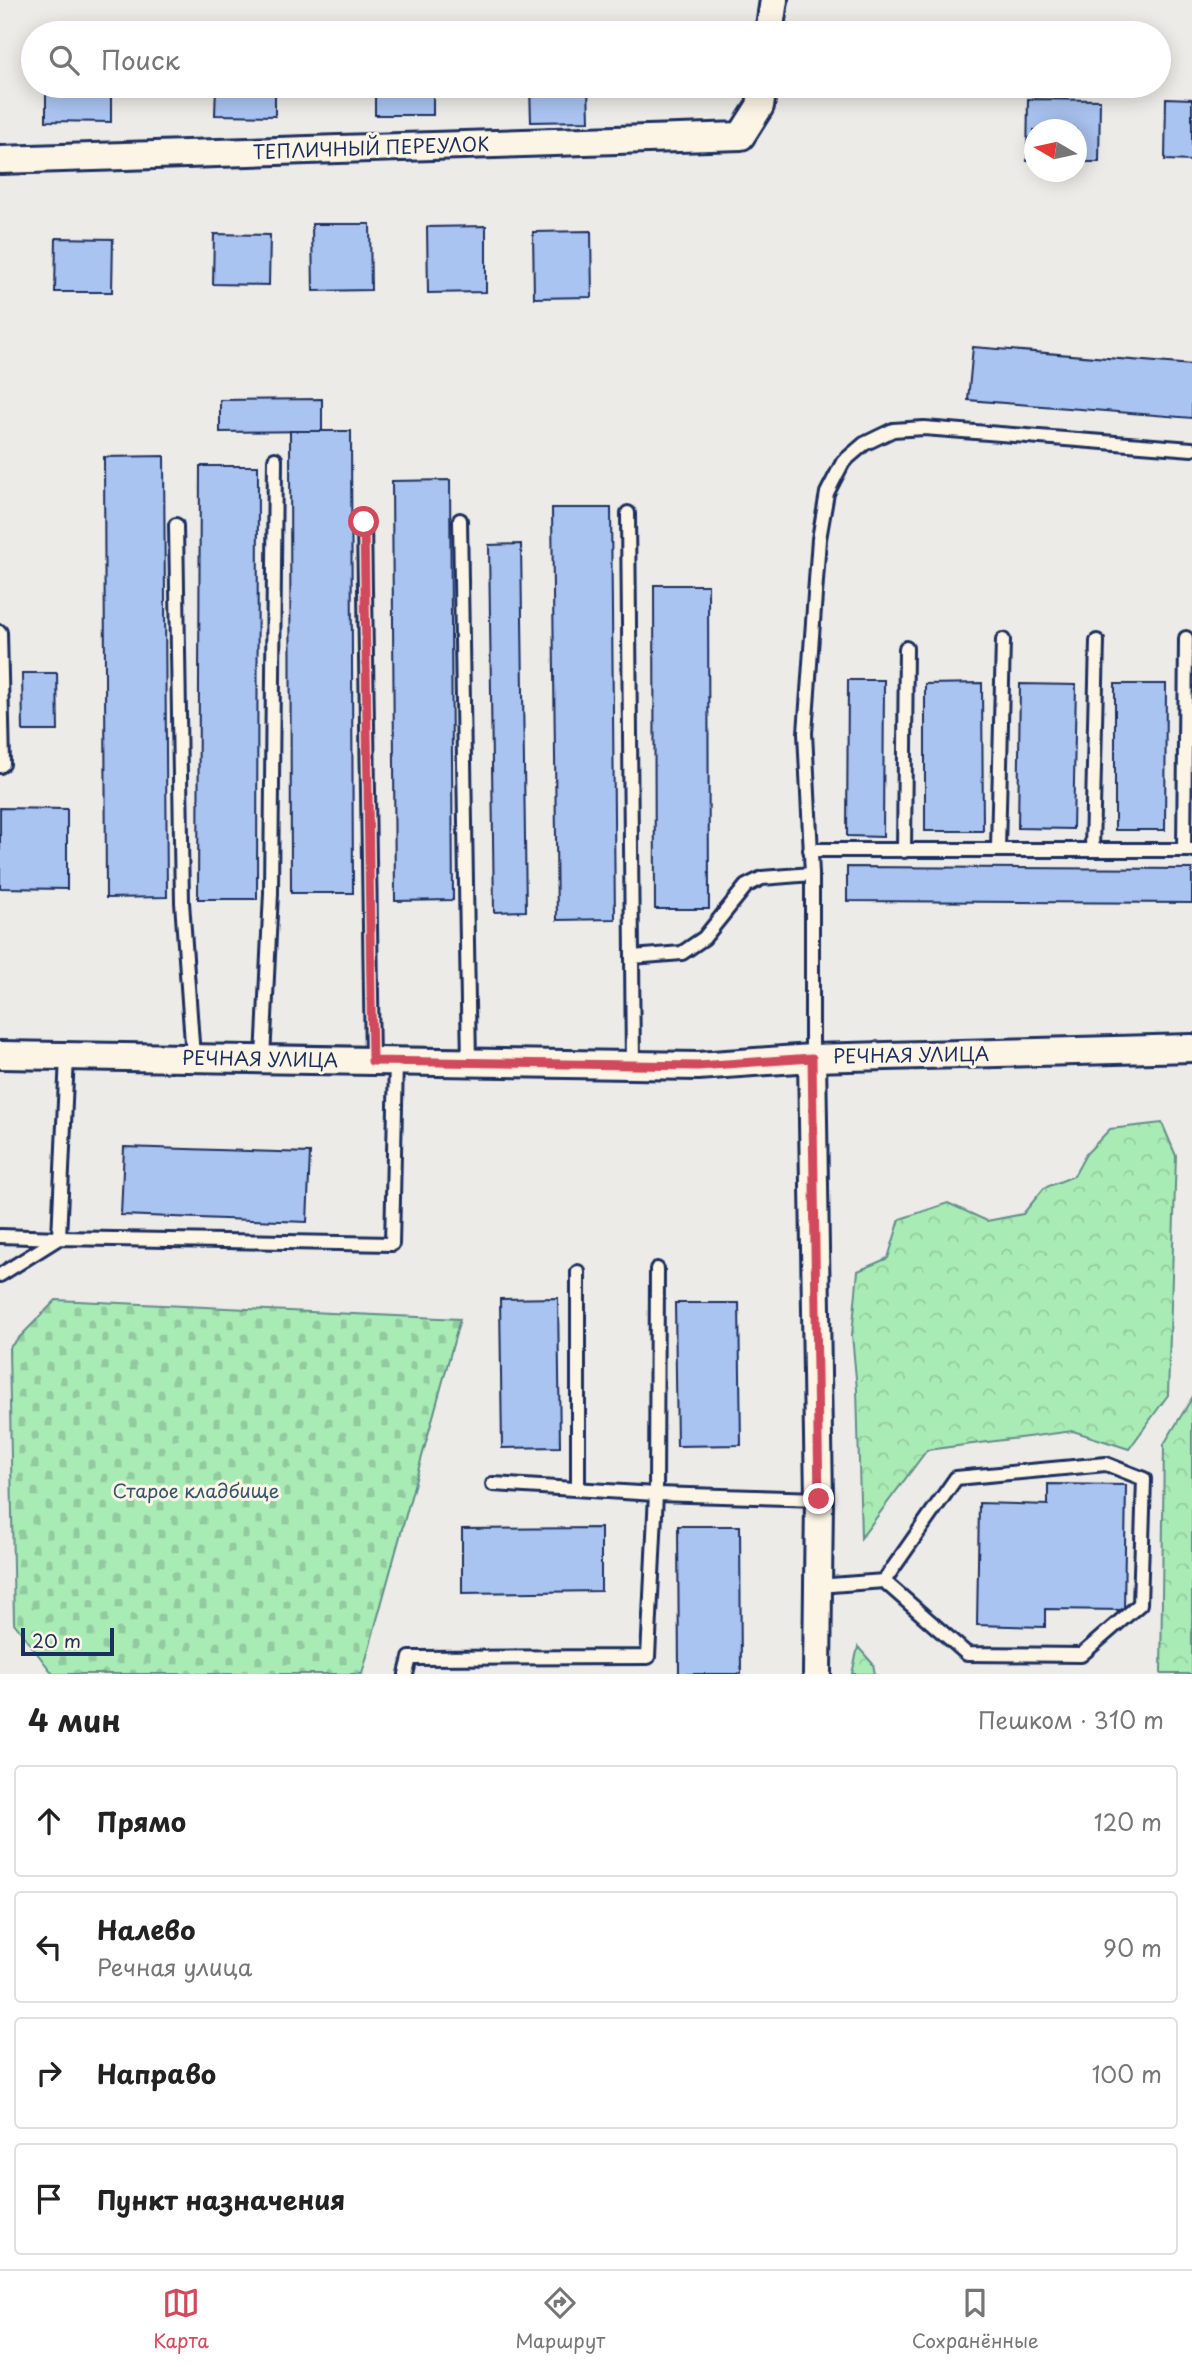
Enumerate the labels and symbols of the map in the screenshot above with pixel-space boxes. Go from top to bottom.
north arrow [1024,119,1087,182]
street label: ТЕПЛИЧНЫЙ ПЕРЕУЛОК [252,129,490,165]
route start [348,506,379,537]
street label: РЕЧНАЯ УЛИЦА [833,1039,989,1069]
street label: РЕЧНАЯ УЛИЦА [182,1043,338,1073]
park label: Старое кладбище [112,1476,280,1504]
route end [803,1483,834,1514]
scale bar [21,1625,114,1657]

